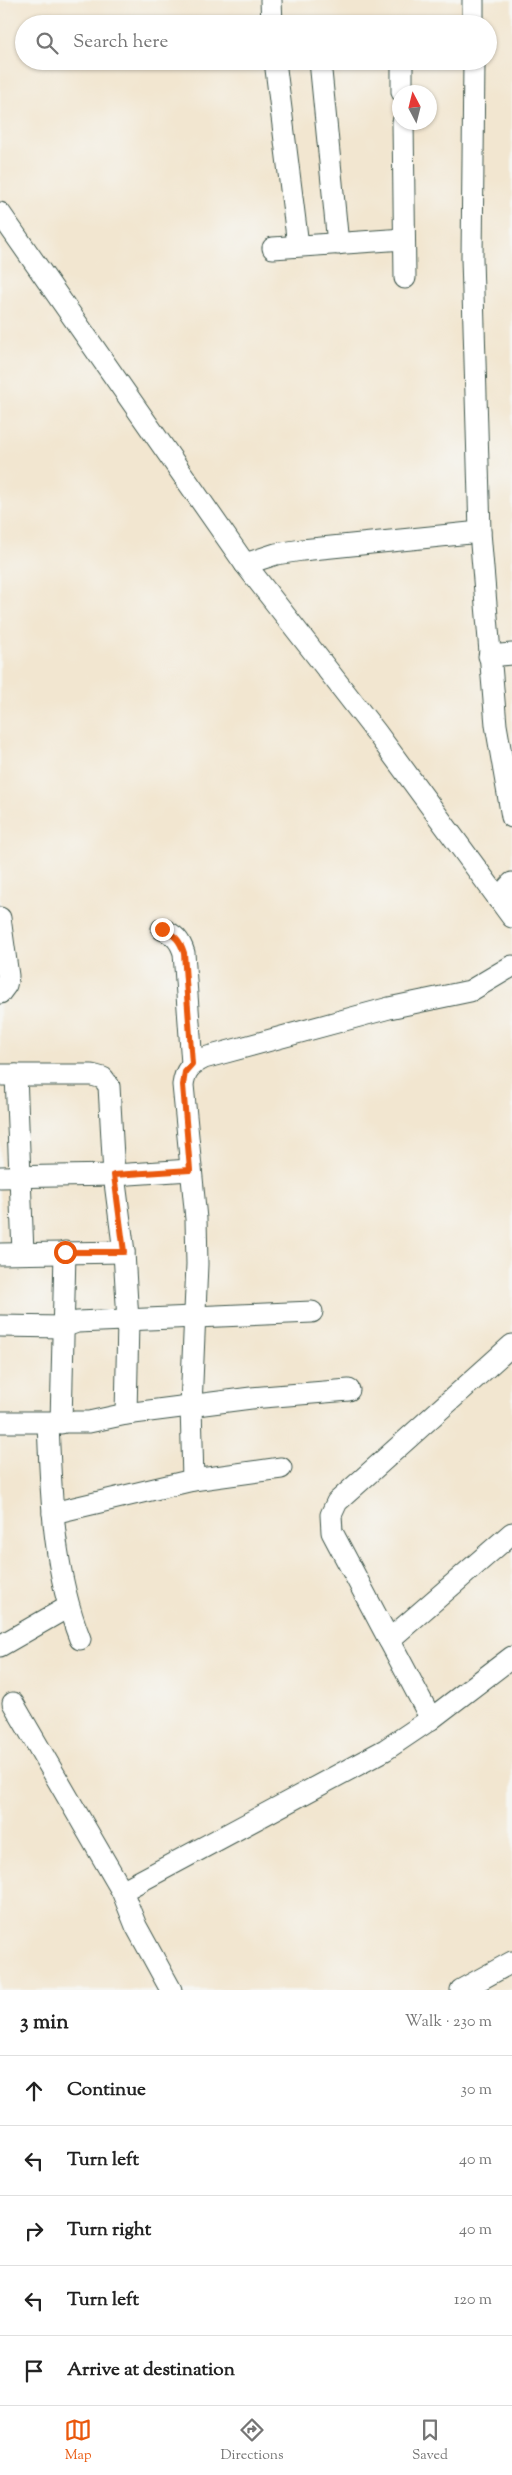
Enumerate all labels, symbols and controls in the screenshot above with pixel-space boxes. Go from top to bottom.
search box [15,15,497,70]
icon: search [33,29,61,57]
text: Search here [73,29,168,56]
north arrow [392,85,437,130]
route end [151,918,174,941]
route start [54,1241,77,1264]
text: 3 min [20,2008,69,2038]
text: Walk · 230 m [405,2011,492,2034]
icon: ahead [20,2077,48,2105]
text: Continue [67,2077,146,2104]
text: 30 m [461,2079,492,2102]
icon: left [20,2147,48,2175]
text: Turn left [67,2147,139,2174]
text: 40 m [459,2149,492,2172]
icon: right [20,2217,48,2245]
text: Turn right [67,2217,151,2244]
text: 40 m [459,2219,492,2242]
icon: left [20,2287,48,2315]
text: Turn left [67,2287,139,2314]
text: 120 m [454,2289,492,2312]
icon: arrive [20,2357,48,2385]
text: Arrive at destination [67,2357,235,2384]
tab: Map [64,2416,92,2466]
tab: Directions [220,2416,284,2466]
tab: Saved [412,2416,448,2466]

